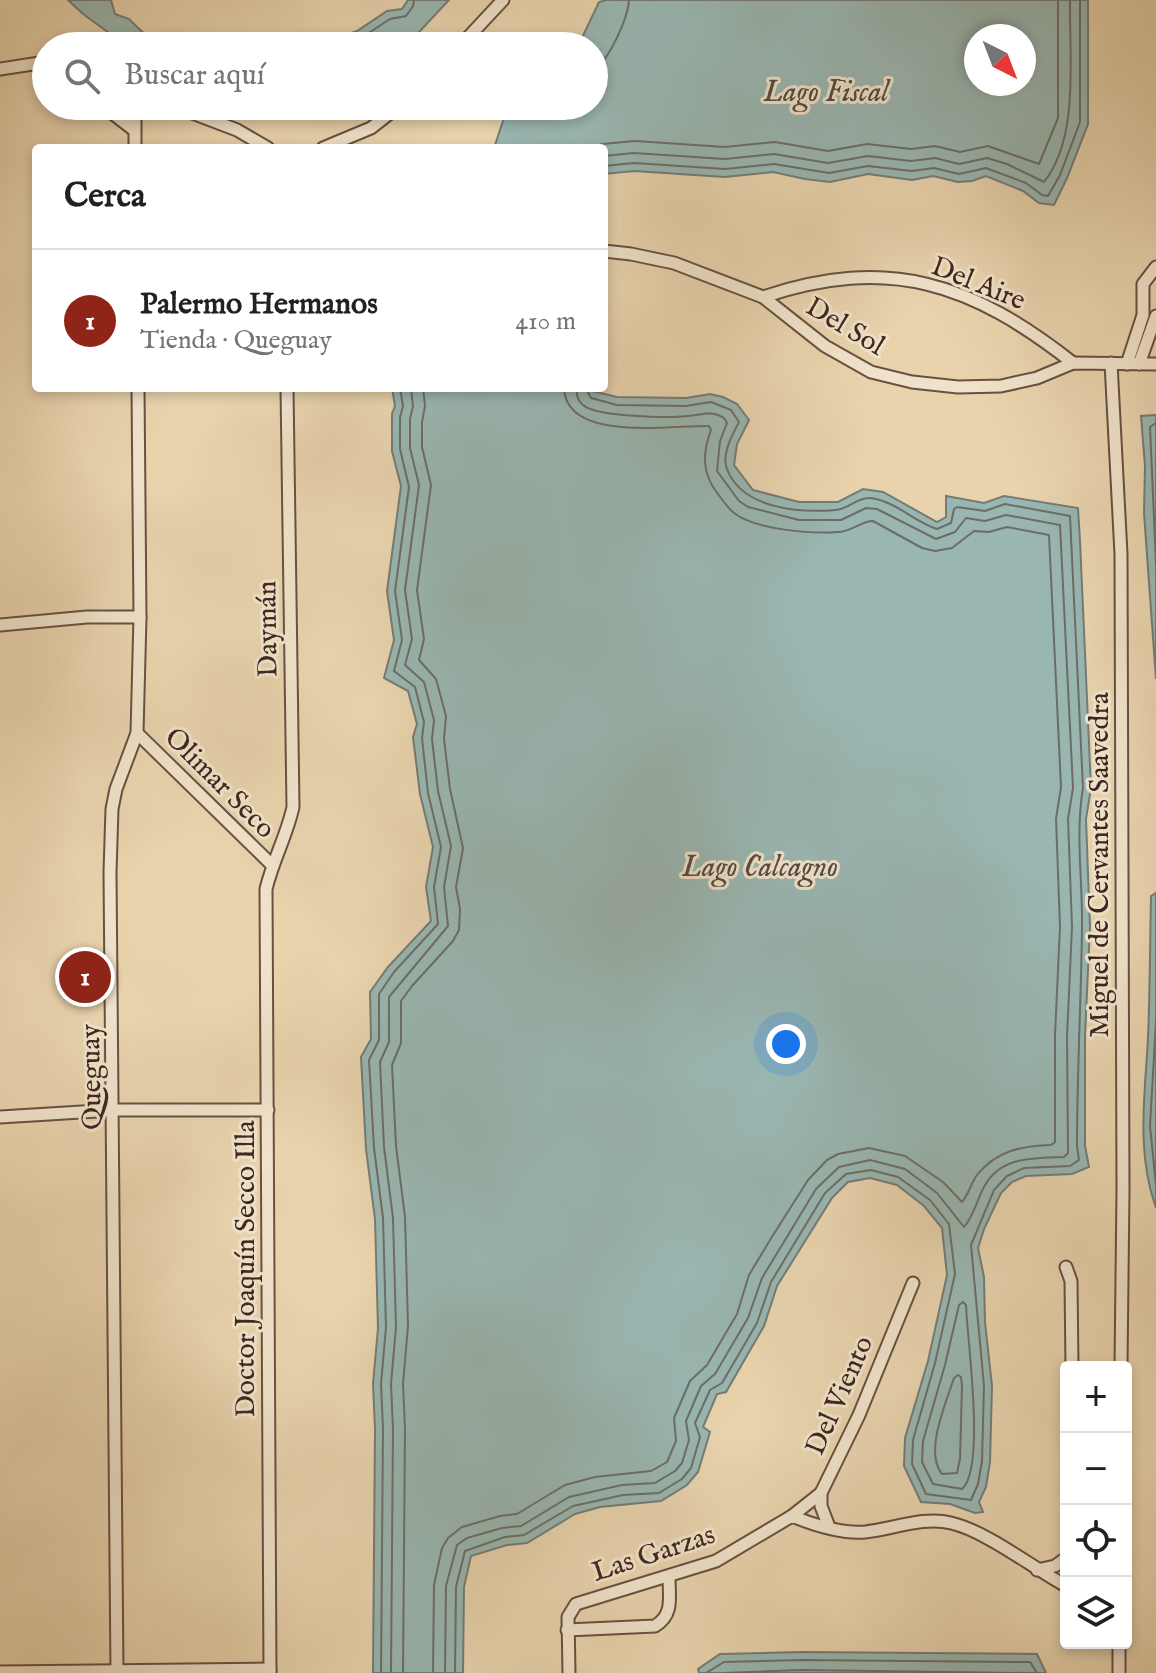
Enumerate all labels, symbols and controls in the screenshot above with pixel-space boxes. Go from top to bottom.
north arrow [964,24,1036,96]
search box [32,32,608,120]
icon: search [60,54,104,98]
text: Buscar aquí [124,57,265,95]
water label: Lago Fiscal [762,74,892,112]
text: Cerca [64,175,146,218]
street label: Del Aire [926,250,1030,319]
text: Palermo Hermanos [140,286,378,324]
street label: Del Sol [799,290,891,364]
text: 1 [85,305,95,338]
text: 410 m [515,305,576,338]
text: Tienda · Queguay [140,324,332,357]
street label: Daymán [250,580,287,678]
street label: Miguel de Cervantes Saavedra [1083,691,1118,1038]
street label: Olimar Seco [156,721,282,847]
water label: Lago Calcagno [681,849,838,887]
pin: 1 [59,947,111,1007]
street label: Queguay [74,1024,111,1130]
your location [766,1024,806,1064]
street label: Doctor Joaquín Secco Illa [229,1119,264,1418]
street label: Del Viento [798,1331,882,1461]
map controls [1060,1361,1132,1649]
button: + [1060,1361,1132,1433]
button: − [1060,1433,1132,1505]
button: locate [1060,1505,1132,1577]
street label: Las Garzas [588,1518,720,1591]
button: layers [1060,1577,1132,1649]

